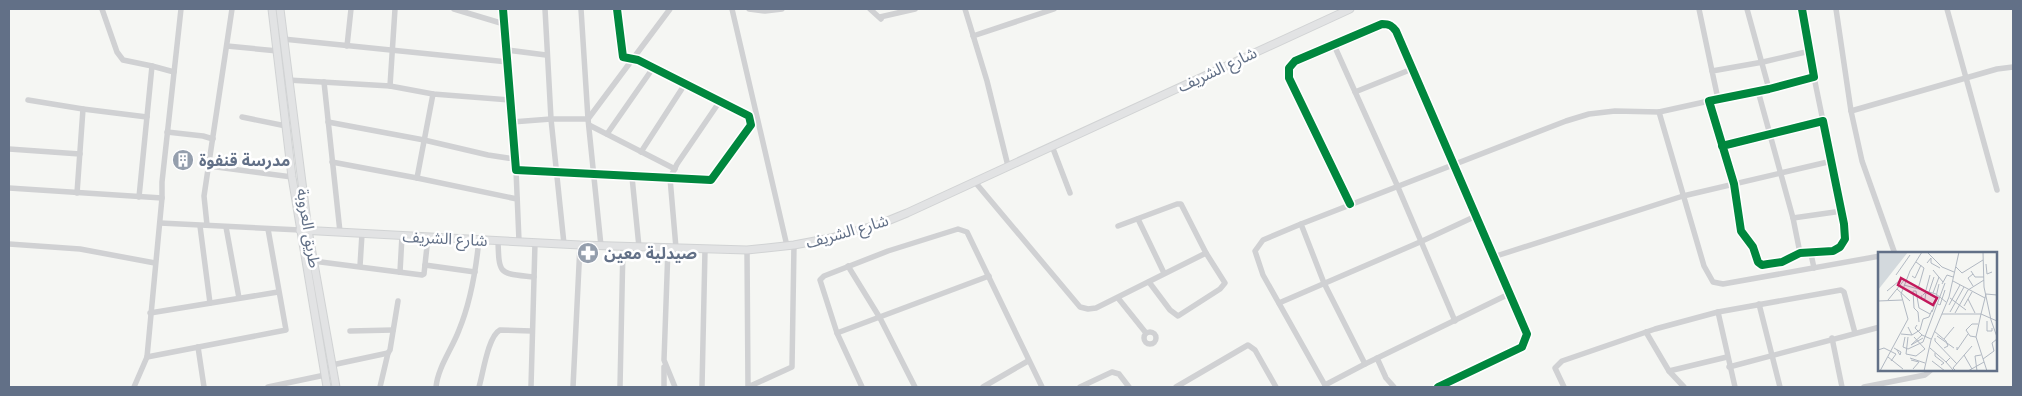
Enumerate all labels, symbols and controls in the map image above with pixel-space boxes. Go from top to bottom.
street label: شارع الشريف [1174,41,1261,99]
building icon: مدرسة قنفوة [171,148,195,172]
place label: مدرسة قنفوة [199,149,290,171]
street label: طريق العروبة [292,187,326,270]
street label: شارع الشريف [803,209,891,255]
street label: شارع الشريف [402,225,488,253]
pharmacy icon: صيدلية معين [576,241,600,265]
place label: صيدلية معين [604,242,697,264]
inset map [1878,252,1997,371]

